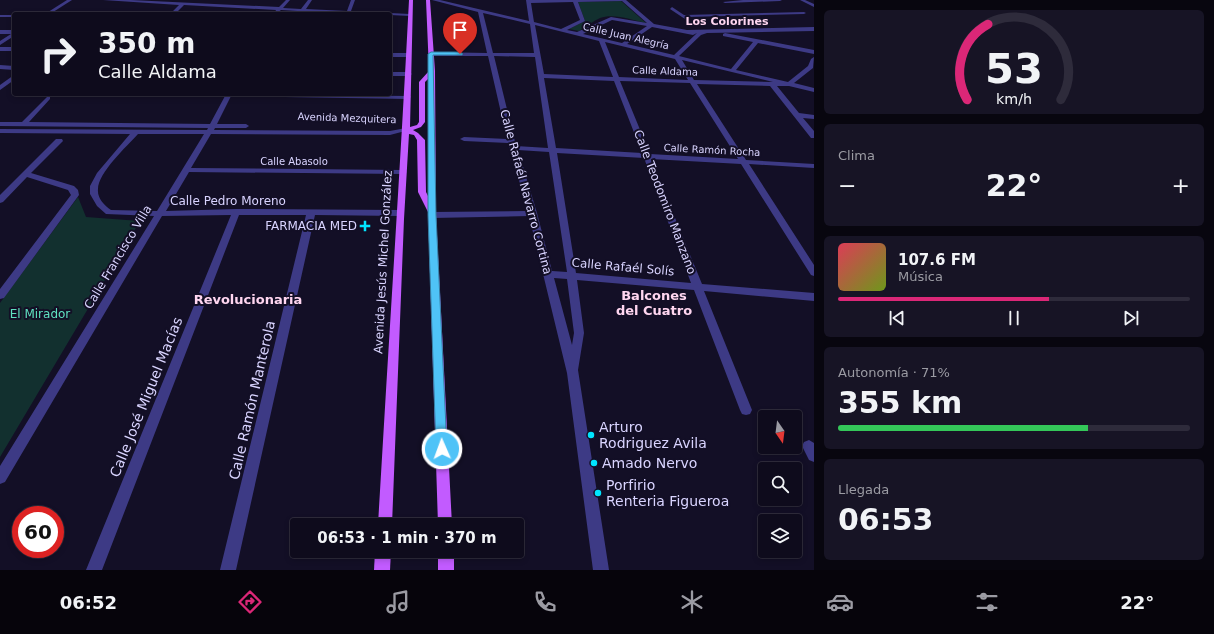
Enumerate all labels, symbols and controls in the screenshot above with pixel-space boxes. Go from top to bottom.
pin [443,13,477,54]
district label: Los Colorines [686,15,769,28]
icon: arrive [449,19,471,41]
street label: Calle Juan Alegría [582,21,670,51]
text: 350 m [98,27,195,60]
icon: right [32,28,84,80]
text: 53 [985,44,1043,93]
text: Calle Aldama [98,61,217,82]
street label: Calle Aldama [632,64,698,78]
text: km/h [996,91,1032,107]
street label: Calle Rafaél Navarro Cortina [497,108,555,276]
street label: Avenida Mezquitera [297,111,397,125]
street label: Calle Teodomiro Manzano [631,128,699,276]
street label: Calle Ramón Rocha [663,142,761,158]
text: Clima [838,148,875,163]
street label: Calle Abasolo [260,156,328,167]
text: 22° [986,168,1042,203]
street label: Avenida Jesús Michel González [371,170,395,354]
text: − [838,173,856,198]
text: + [1172,173,1190,198]
street label: Calle Pedro Moreno [170,194,286,208]
street label: Calle Francisco Villa [81,202,155,312]
place label: FARMACIA MED [265,219,357,233]
marker: FARMACIA MED [360,221,370,231]
text: 107.6 FM [898,251,976,269]
street label: Calle Rafaél Solís [571,256,675,278]
text: Música [898,269,943,284]
district label: Balcones del Cuatro [616,288,692,318]
district label: Revolucionaria [194,292,302,307]
park label: El Mirador [10,307,70,321]
icon: previous [886,307,908,329]
icon: pause [1003,307,1025,329]
icon: next [1120,307,1142,329]
street label: Calle José Miguel Macías [107,315,185,479]
street label: Calle Ramón Manterola [226,319,278,481]
text: Autonomía · 71% [838,365,950,380]
text: 355 km [838,385,962,420]
north arrow [758,410,802,454]
map controls [758,410,802,558]
place label: Arturo Rodriguez Avila [599,419,707,451]
position arrow [421,428,463,470]
marker: Arturo Rodriguez Avila [586,430,596,440]
place label: Amado Nervo [602,455,697,471]
marker: Amado Nervo [589,458,599,468]
button: search [758,462,802,506]
place label: Porfirio Renteria Figueroa [606,477,729,509]
text: Llegada [838,482,889,497]
marker: Porfirio Renteria Figueroa [593,488,603,498]
text: 06:53 [838,502,934,537]
speed limit sign: 60 [12,506,64,558]
button: layers [758,514,802,558]
text: 06:53 · 1 min · 370 m [317,529,497,547]
icon: directions [236,588,264,616]
icon: music [384,588,412,616]
icon: phone [531,588,559,616]
icon: climate [678,588,706,616]
icon: car [826,588,854,616]
icon: filters [973,588,1001,616]
text: 06:52 [60,592,117,613]
text: 22° [1120,592,1154,613]

